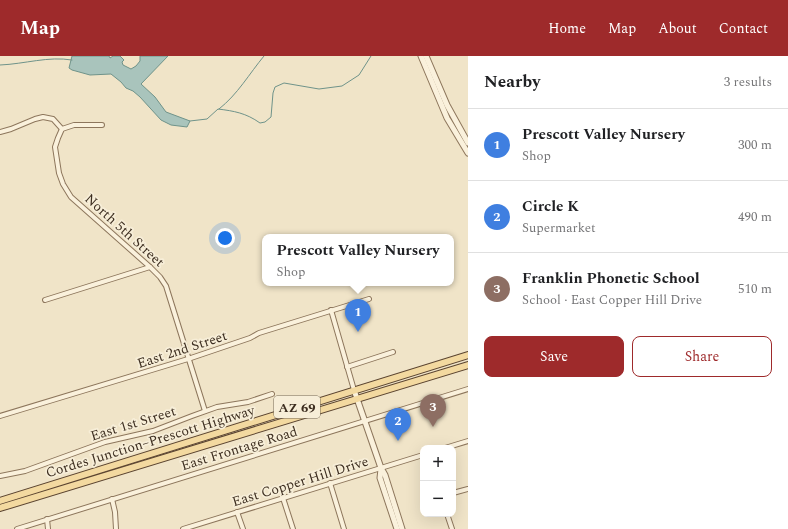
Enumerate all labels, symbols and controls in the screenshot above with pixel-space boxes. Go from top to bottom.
text: Map [20,14,60,43]
text: Home [548,18,586,39]
text: Map [608,18,636,39]
text: About [658,18,697,39]
text: Contact [719,18,768,39]
text: Nearby [484,69,540,95]
text: 3 results [724,72,772,92]
text: Prescott Valley Nursery [522,123,685,146]
text: 1 [493,135,501,155]
text: 300 m [738,135,772,155]
text: Shop [522,146,551,166]
street label: North 5th Street [80,189,169,272]
text: Circle K [522,195,579,218]
text: 2 [493,207,501,227]
text: 490 m [738,207,772,227]
text: Supermarket [522,218,596,238]
your location [215,228,235,248]
popup [262,234,454,286]
text: Prescott Valley Nursery [277,239,439,262]
text: Shop [277,262,305,282]
text: Franklin Phonetic School [522,267,700,290]
text: 3 [493,279,501,299]
text: 510 m [738,279,772,299]
text: School · East Copper Hill Drive [522,290,702,310]
pin: 1 [345,299,371,332]
street label: East 2nd Street [134,325,230,374]
button: Save [484,336,624,377]
button: Share [632,336,772,377]
pin: 3 [420,394,446,427]
road number: AZ 69 [274,396,320,418]
street label: Cordes Junction–Prescott Highway [43,399,258,483]
street label: East 1st Street [88,400,179,446]
pin: 2 [385,408,411,441]
street label: East Frontage Road [178,421,300,476]
map controls [420,445,456,517]
button: + [420,445,456,481]
street label: East Copper Hill Drive [229,451,371,512]
button: − [420,481,456,517]

